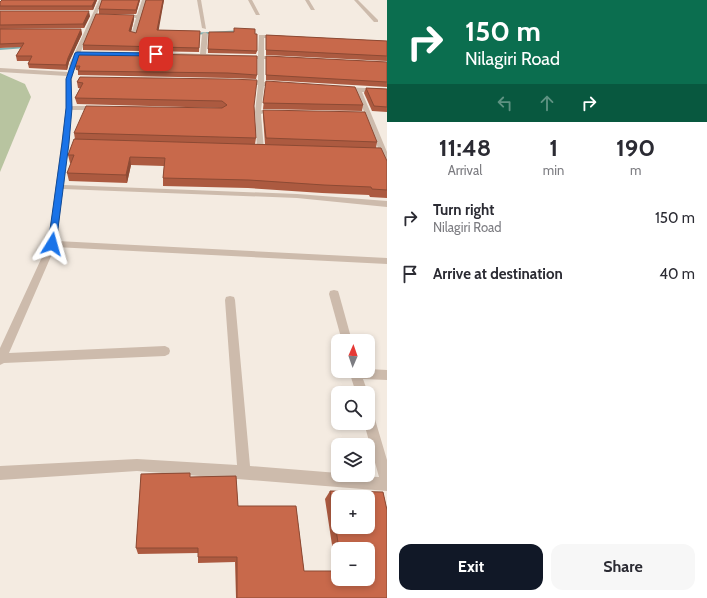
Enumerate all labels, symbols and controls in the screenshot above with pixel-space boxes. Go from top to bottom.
text: 150 m [465,14,541,48]
icon: right [399,16,451,68]
pin [139,37,173,71]
icon: arrive [145,43,167,65]
text: Nilagiri Road [465,48,560,70]
icon: left [494,92,516,114]
icon: ahead [536,92,558,114]
icon: right [578,92,600,114]
text: 11:48 [439,133,491,162]
text: 1 [549,133,558,162]
text: 190 [616,133,655,162]
text: Arrival [448,162,482,178]
text: min [543,162,564,178]
text: m [630,162,641,178]
text: Turn right [433,201,494,219]
icon: right [399,207,421,229]
text: 150 m [655,209,695,227]
text: Nilagiri Road [433,219,502,235]
position arrow [31,223,73,265]
icon: arrive [399,263,421,285]
text: Arrive at destination [433,265,563,283]
text: 40 m [659,265,695,283]
north arrow [331,334,375,378]
map controls [331,334,375,586]
button: search [331,386,375,430]
button: layers [331,438,375,482]
button: + [331,490,375,534]
button: − [331,542,375,586]
button: Exit [399,544,543,590]
button: Share [551,544,695,590]

